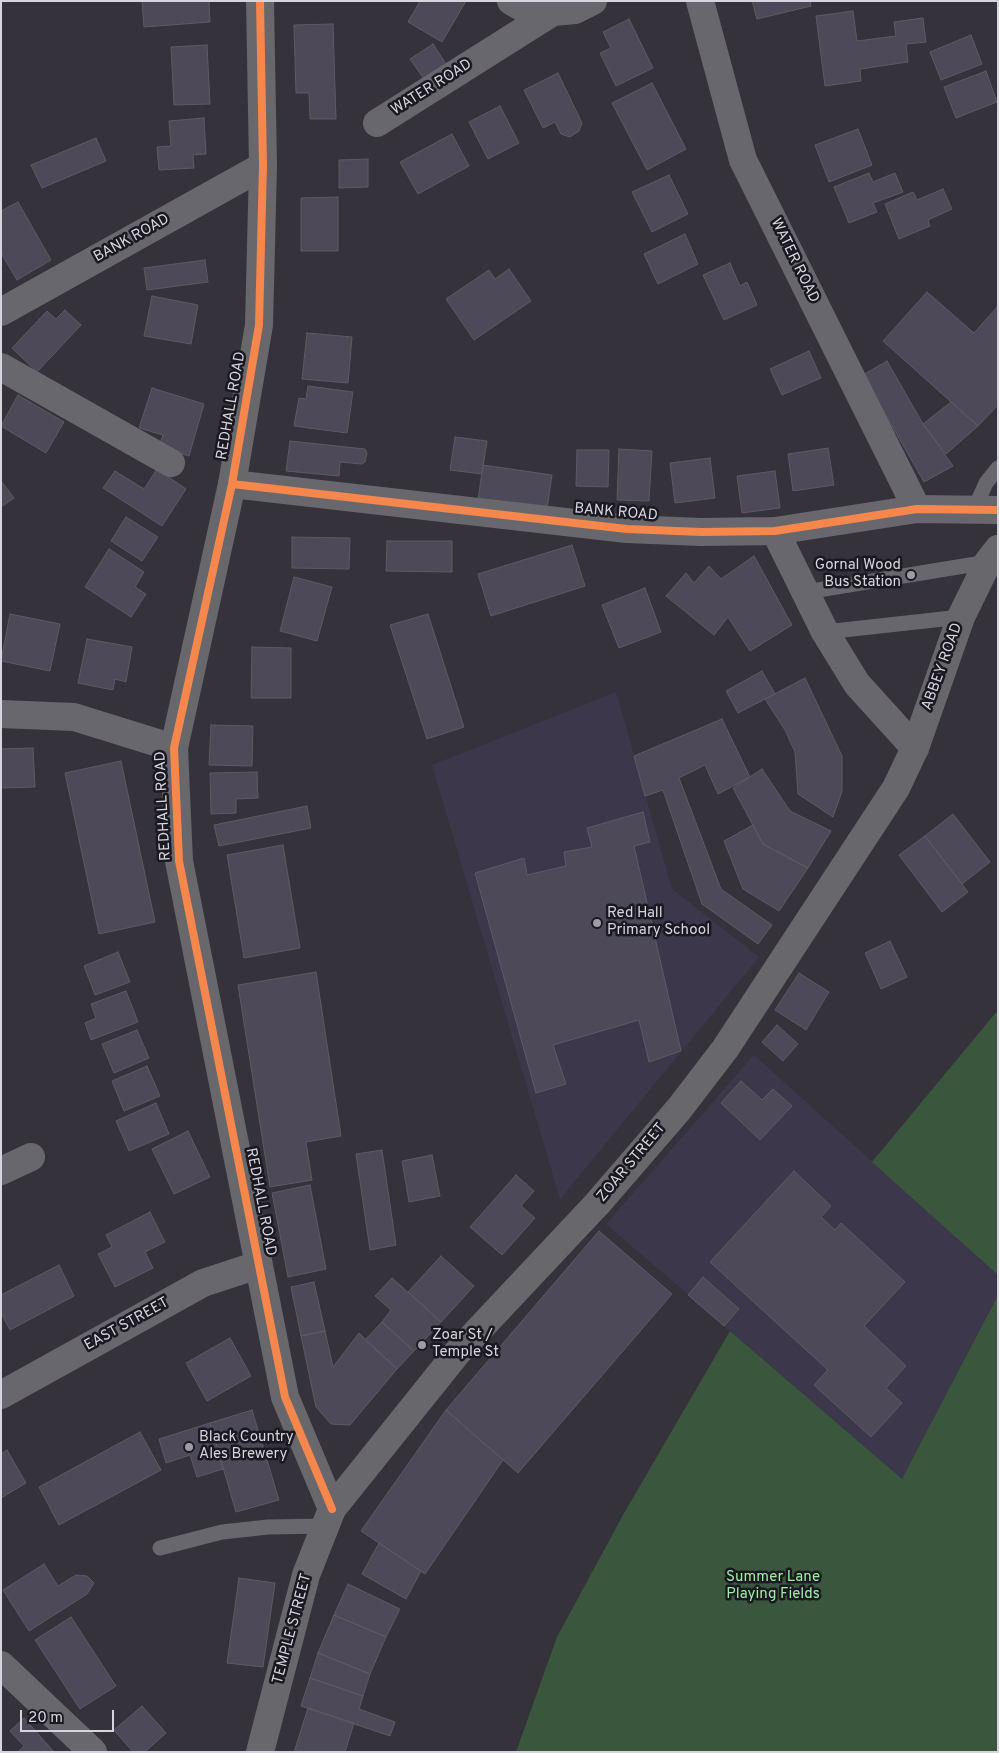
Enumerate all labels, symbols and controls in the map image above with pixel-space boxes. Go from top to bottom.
street label: WATER ROAD [388,56,476,120]
street label: BANK ROAD [91,211,173,267]
street label: WATER ROAD [766,216,822,306]
street label: REDHALL ROAD [214,350,250,462]
street label: BANK ROAD [574,500,658,526]
place label: Gornal Wood Bus Station [815,557,901,592]
marker: Gornal Wood Bus Station [905,569,917,581]
street label: ABBEY ROAD [919,621,967,713]
street label: REDHALL ROAD [152,751,176,861]
place label: Red Hall Primary School [607,905,710,940]
marker: Red Hall Primary School [591,917,603,929]
street label: ZOAR STREET [594,1120,670,1206]
street label: REDHALL ROAD [241,1146,279,1258]
street label: EAST STREET [82,1294,172,1356]
place label: Zoar St / Temple St [432,1327,499,1362]
marker: Zoar St / Temple St [416,1339,428,1351]
place label: Black Country Ales Brewery [199,1429,294,1464]
marker: Black Country Ales Brewery [183,1441,195,1453]
park label: Summer Lane Playing Fields [726,1569,820,1604]
street label: TEMPLE STREET [270,1572,316,1686]
scale bar [22,1700,116,1732]
text: 20 m [28,1709,63,1728]

